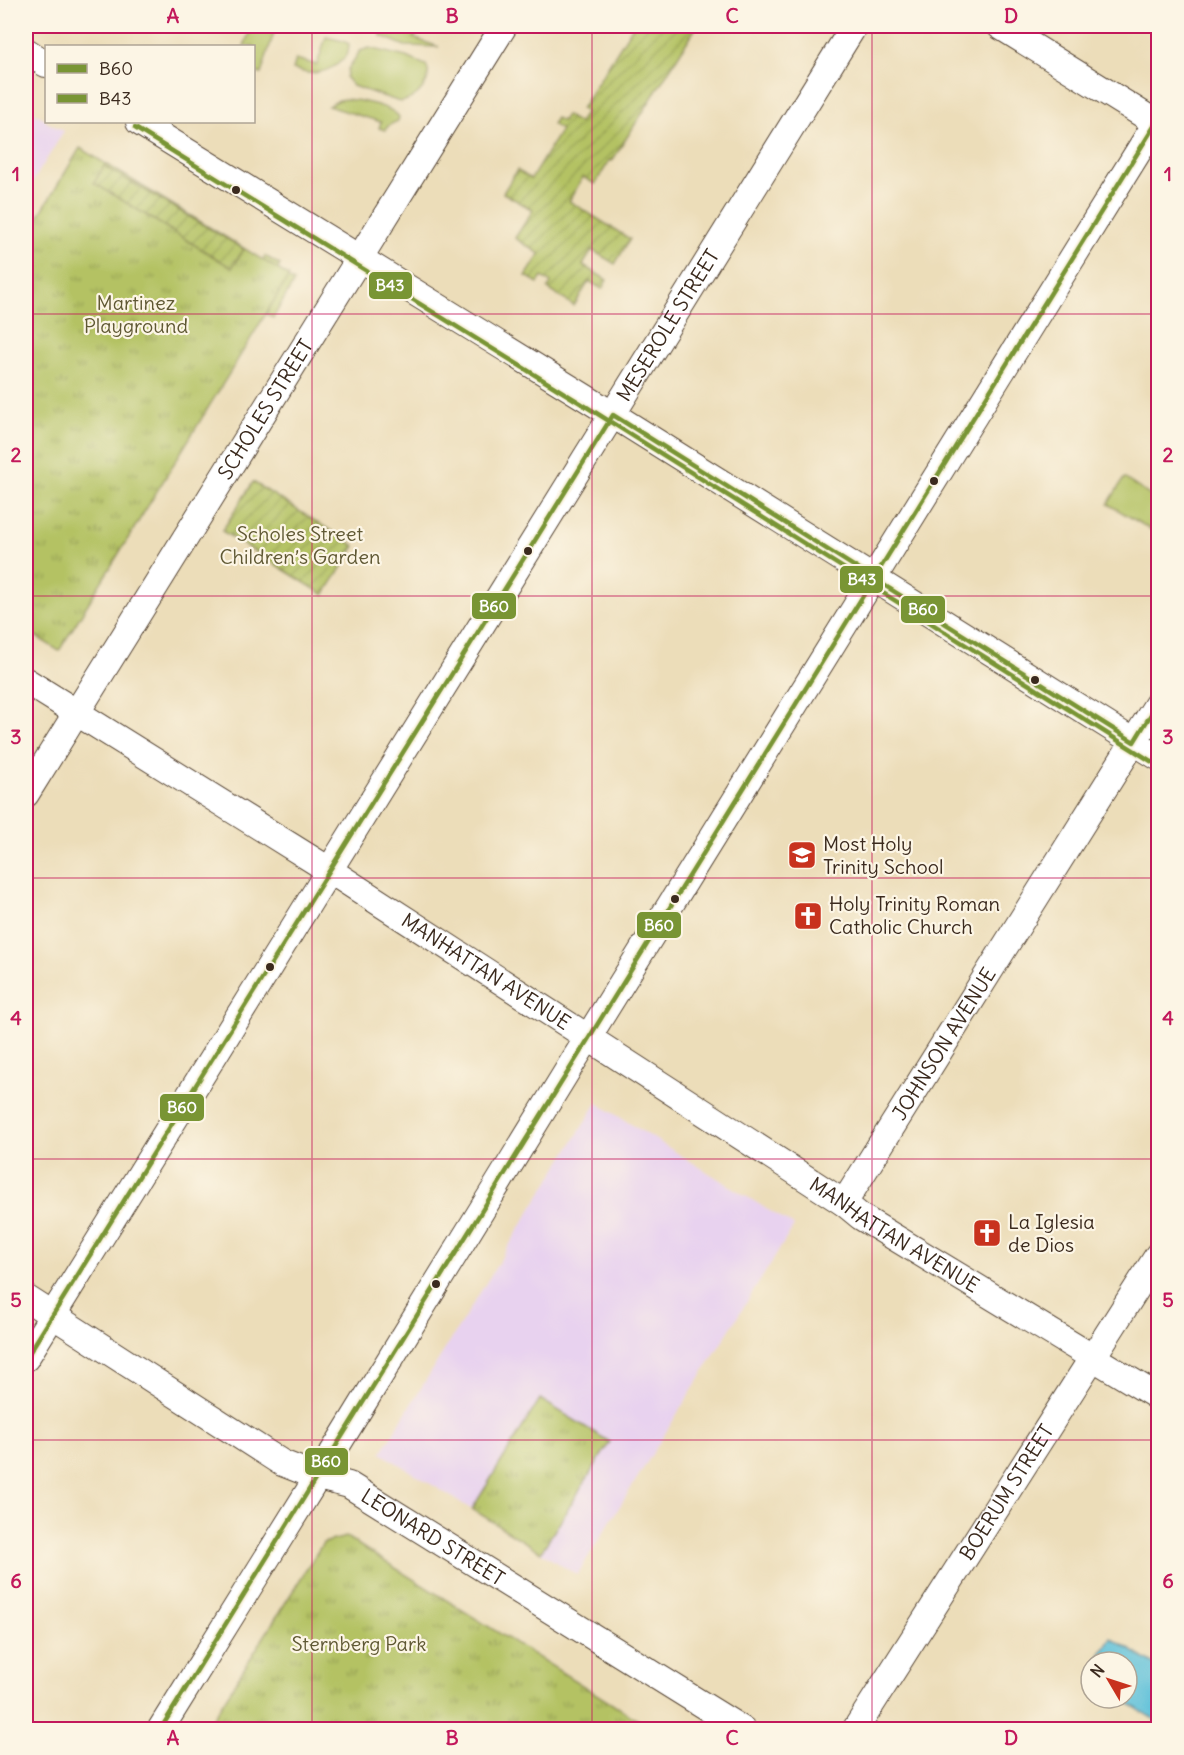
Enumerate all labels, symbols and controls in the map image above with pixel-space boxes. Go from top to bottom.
text: A [167,3,180,28]
text: B [445,3,459,28]
text: C [725,3,739,28]
text: D [1004,3,1018,28]
legend [45,45,255,123]
text: B60 [99,57,133,80]
text: B43 [99,87,131,110]
text: 1 [12,161,20,186]
text: 1 [1164,161,1172,186]
unlabelled marker [230,184,242,196]
street label: MESEROLE STREET [611,244,724,406]
line badge: B43 [368,271,413,300]
text: B43 [376,275,404,295]
park label: Martinez Playground [84,290,189,338]
street label: SCHOLES STREET [212,334,318,484]
text: 2 [11,442,22,467]
text: 2 [1163,442,1174,467]
unlabelled marker [928,475,940,487]
park label: Scholes Street Children’s Garden [219,521,381,569]
unlabelled marker [522,545,534,557]
line badge: B43 [839,565,884,594]
text: B43 [848,569,876,589]
line badge: B60 [471,592,517,620]
line badge: B60 [900,595,946,624]
text: B60 [479,596,509,616]
text: B60 [908,599,938,619]
unlabelled marker [1029,674,1041,686]
text: 3 [10,724,22,749]
text: 3 [1162,724,1174,749]
place label: Most Holy Trinity School [823,831,943,879]
school or university icon: Most Holy Trinity School [786,839,818,871]
place label: Holy Trinity Roman Catholic Church [829,891,1000,939]
unlabelled marker [669,893,681,905]
church icon: Holy Trinity Roman Catholic Church [792,900,824,932]
street label: MANHATTAN AVENUE [397,907,576,1035]
line badge: B60 [636,911,682,939]
text: B60 [644,915,674,935]
unlabelled marker [264,961,276,973]
street label: JOHNSON AVENUE [886,963,1001,1124]
text: 4 [10,1005,22,1030]
text: 4 [1162,1005,1174,1030]
line badge: B60 [159,1093,205,1122]
text: B60 [167,1097,197,1117]
street label: MANHATTAN AVENUE [805,1171,984,1298]
place label: La Iglesia de Dios [1008,1209,1095,1257]
church icon: La Iglesia de Dios [971,1217,1003,1249]
unlabelled marker [430,1278,442,1290]
text: 5 [10,1287,22,1312]
text: 5 [1162,1287,1174,1312]
street label: BOERUM STREET [954,1420,1059,1564]
line badge: B60 [304,1447,349,1476]
text: B60 [311,1451,341,1471]
street label: LEONARD STREET [357,1483,510,1591]
text: 6 [10,1568,22,1593]
text: 6 [1162,1568,1174,1593]
park label: Sternberg Park [292,1631,426,1656]
north arrow [1079,1650,1139,1710]
text: N [1086,1660,1109,1681]
text: A [167,1725,180,1750]
text: B [445,1725,459,1750]
text: C [725,1725,739,1750]
text: D [1004,1725,1018,1750]

